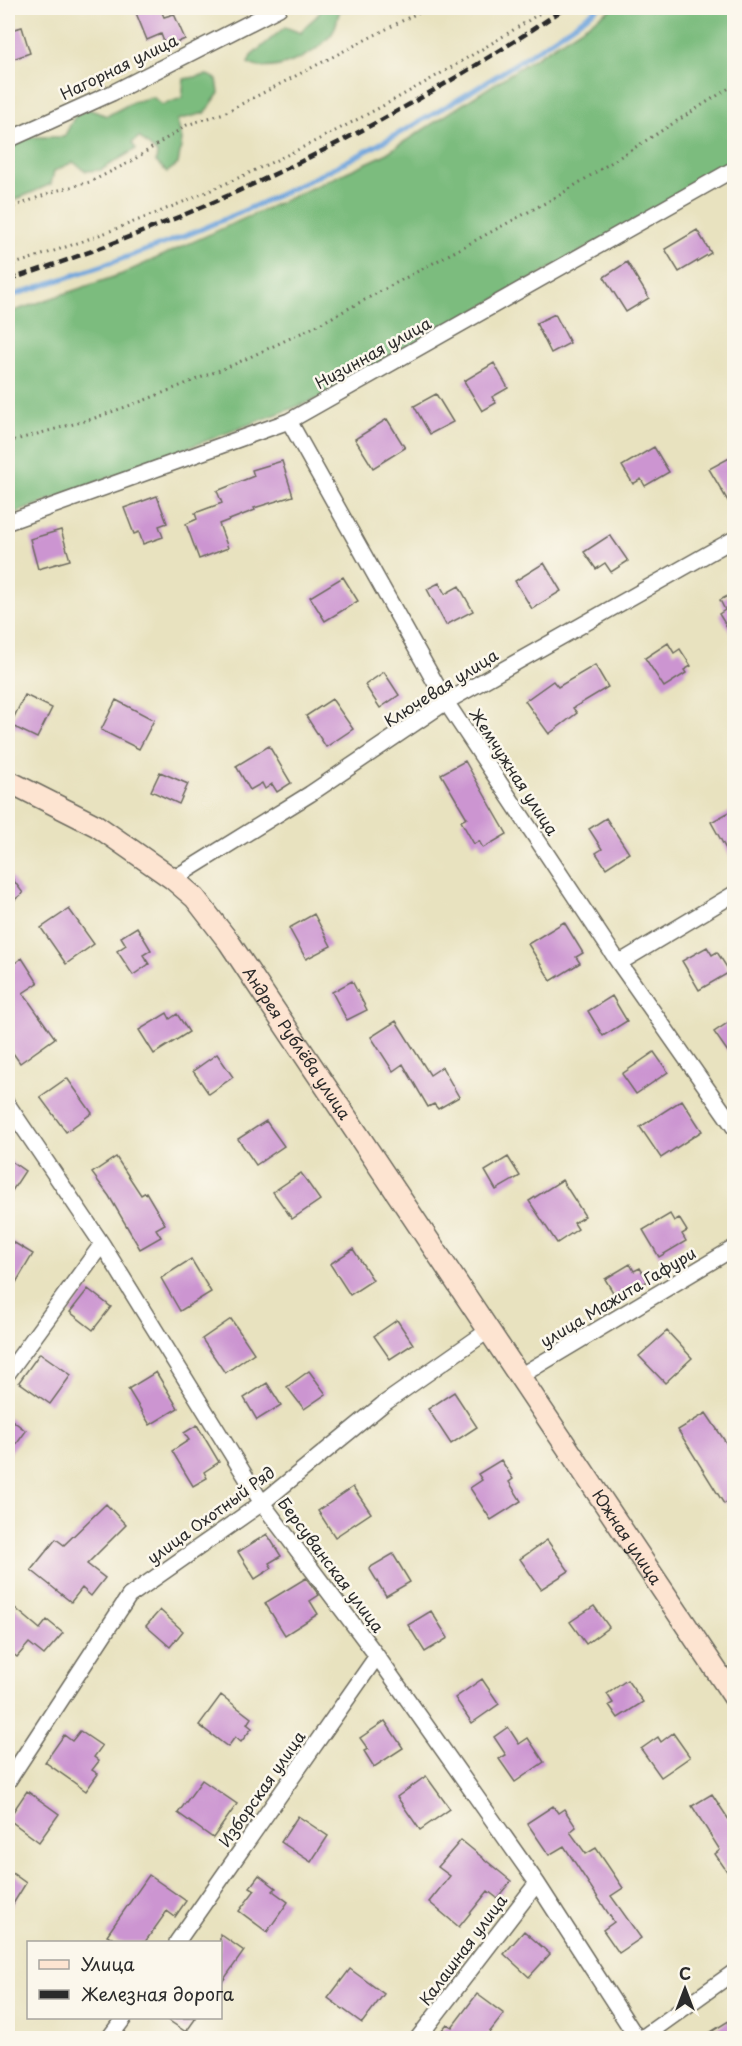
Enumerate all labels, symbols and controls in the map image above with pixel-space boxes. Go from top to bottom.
street label: Нагорная улица [56,27,181,105]
street label: Низинная улица [310,310,435,394]
street label: Ключевая улица [379,642,502,732]
street label: Жемчужная улица [465,703,565,840]
street label: Андрея Рублёва улица [238,962,357,1124]
street label: улица Мажита Гафури [535,1240,700,1352]
street label: улица Охотный Ряд [141,1459,279,1569]
street label: Южная улица [587,1484,668,1589]
street label: Берсуванская улица [273,1492,391,1637]
street label: Изборская улица [212,1725,310,1851]
street label: Калашная улица [412,1889,512,2010]
legend [27,1941,222,2019]
text: Улица [81,1950,135,1977]
north arrow [655,1959,715,2019]
text: С [679,1961,691,1985]
text: Железная дорога [81,1980,235,2007]

